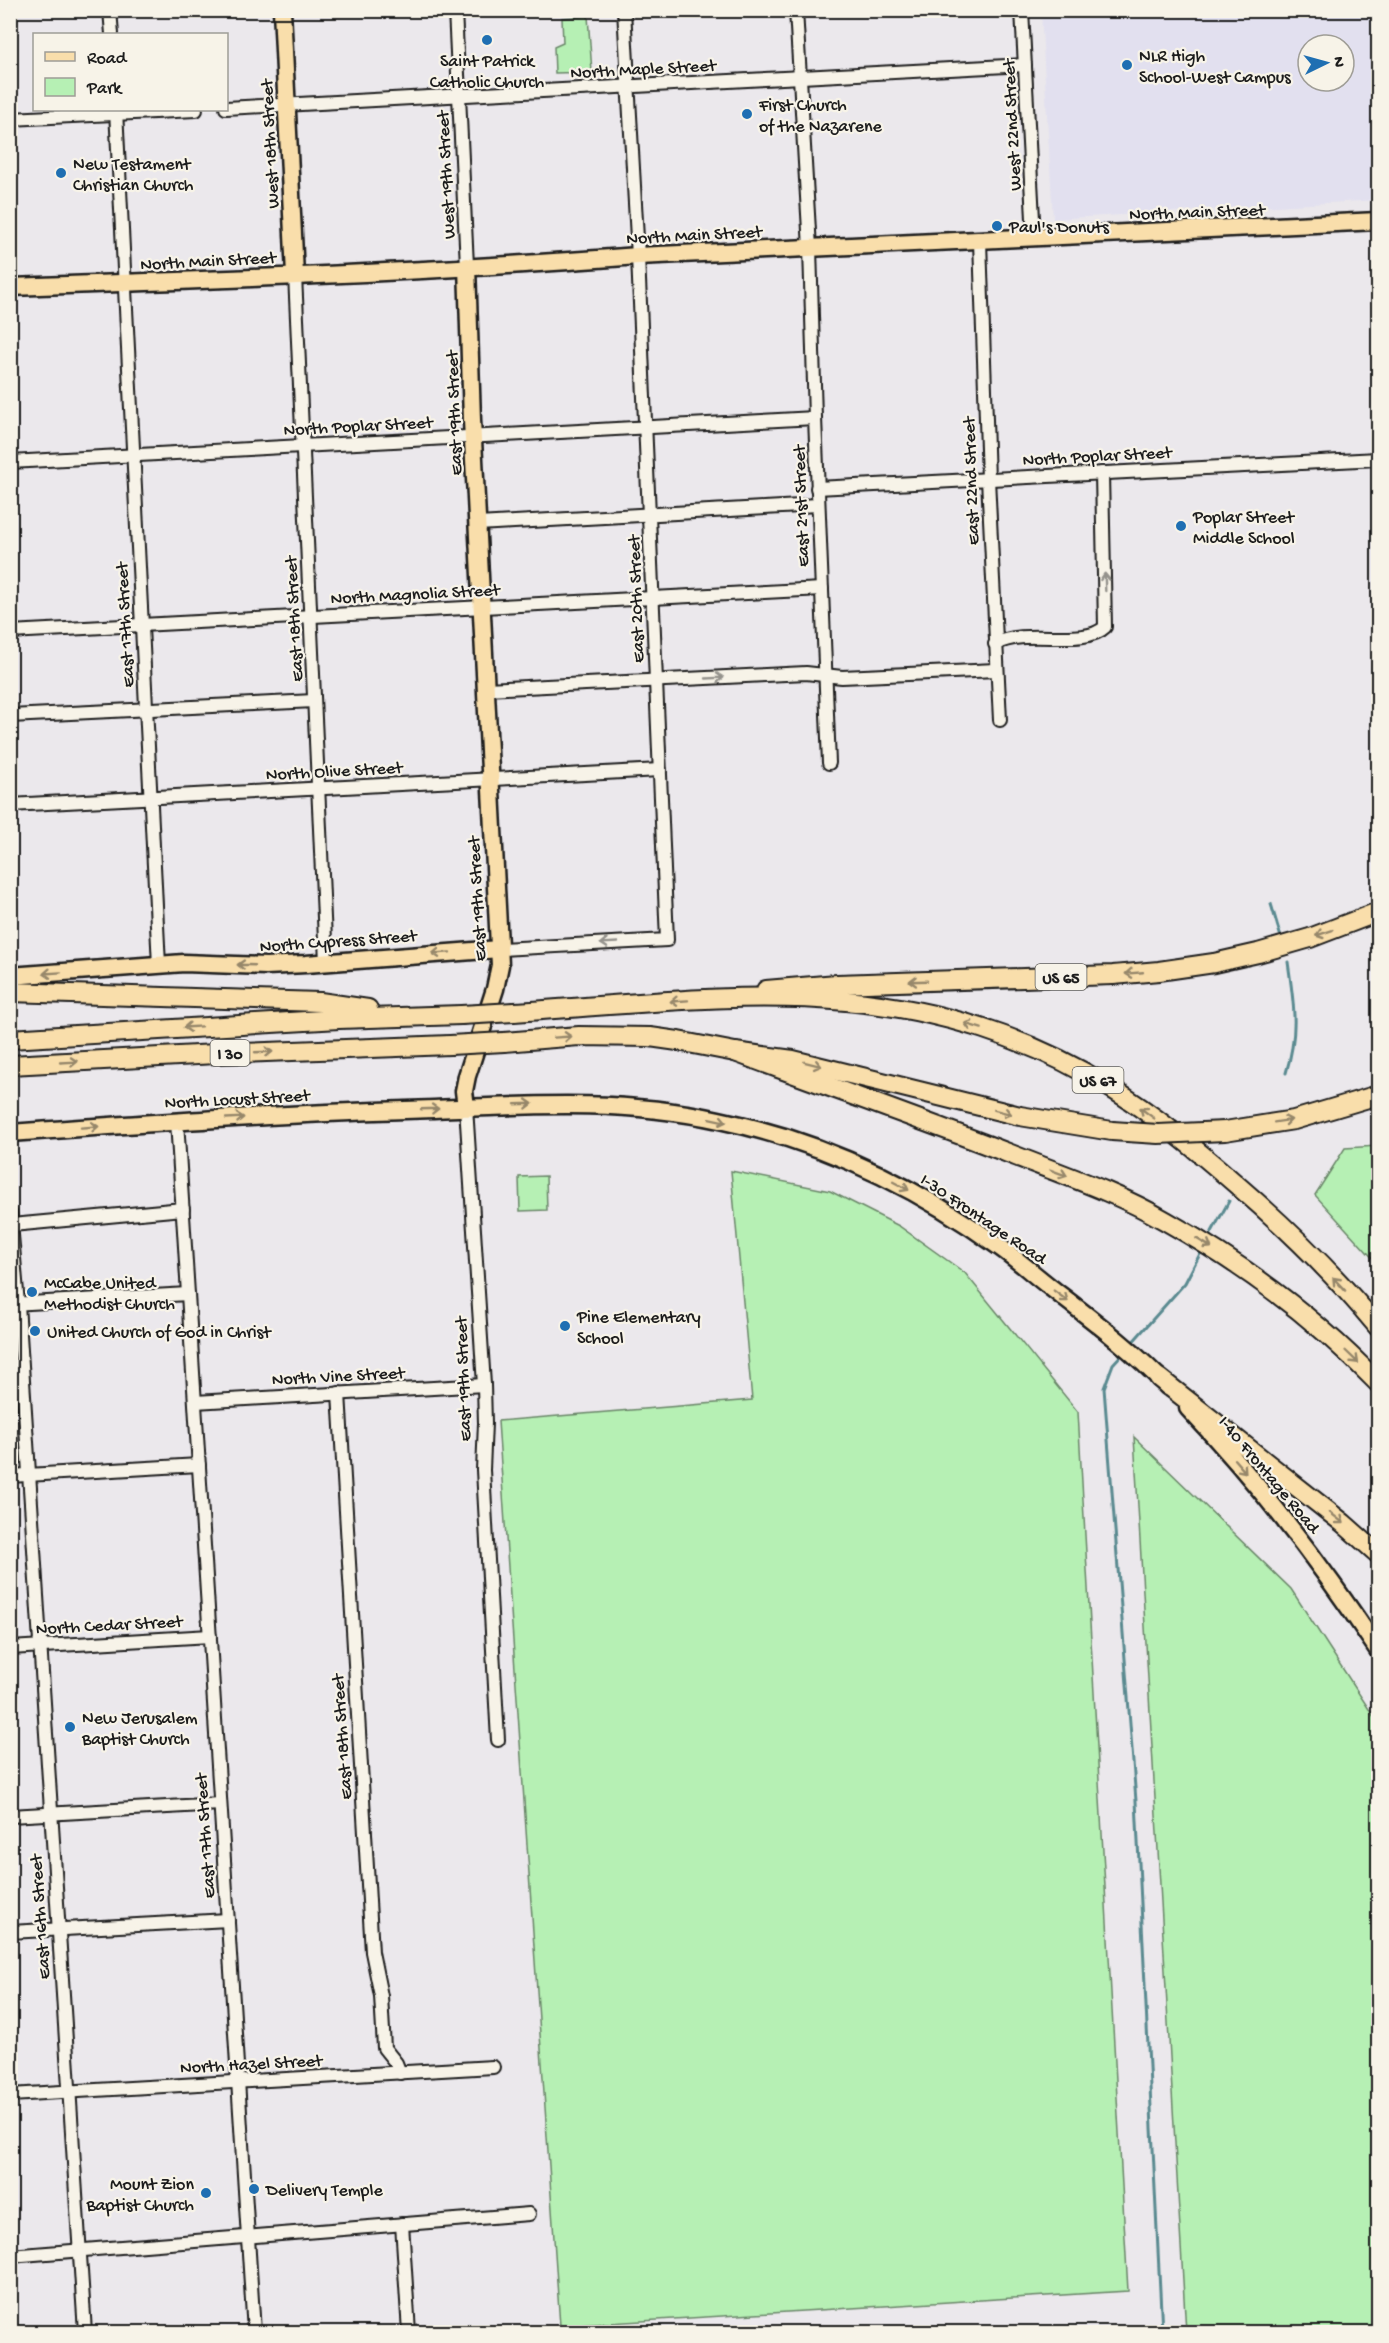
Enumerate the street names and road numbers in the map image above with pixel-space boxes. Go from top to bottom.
street label: North Maple Street [570,56,718,85]
street label: West 22nd Street [999,57,1027,191]
street label: West 18th Street [258,77,285,209]
street label: West 19th Street [434,109,461,240]
street label: North Main Street [1129,201,1267,226]
street label: North Main Street [626,222,764,251]
street label: North Main Street [140,248,278,277]
street label: East 19th Street [443,348,468,476]
street label: North Poplar Street [283,413,435,442]
street label: East 22nd Street [960,415,985,545]
street label: East 21st Street [790,443,815,567]
street label: North Poplar Street [1022,443,1174,472]
street label: East 20th Street [625,533,650,663]
street label: East 18th Street [282,554,309,682]
street label: East 17th Street [113,560,140,688]
street label: North Magnolia Street [330,580,502,610]
street label: North Olive Street [265,758,405,787]
street label: East 19th Street [465,834,492,962]
street label: North Cypress Street [259,926,419,958]
road number: US 65 [1036,964,1086,990]
road number: I 30 [210,1040,250,1066]
road number: US 67 [1072,1067,1124,1093]
street label: North Locust Street [164,1086,312,1115]
street label: I-30 Frontage Road [915,1170,1051,1271]
street label: East 19th Street [452,1314,477,1442]
street label: North Vine Street [271,1363,407,1391]
street label: I-40 Frontage Road [1213,1413,1324,1540]
street label: North Cedar Street [35,1612,185,1641]
street label: East 18th Street [329,1672,358,1800]
street label: East 17th Street [192,1771,221,1899]
street label: East 16th Street [27,1852,56,1980]
street label: North Hazel Street [179,2051,324,2080]

